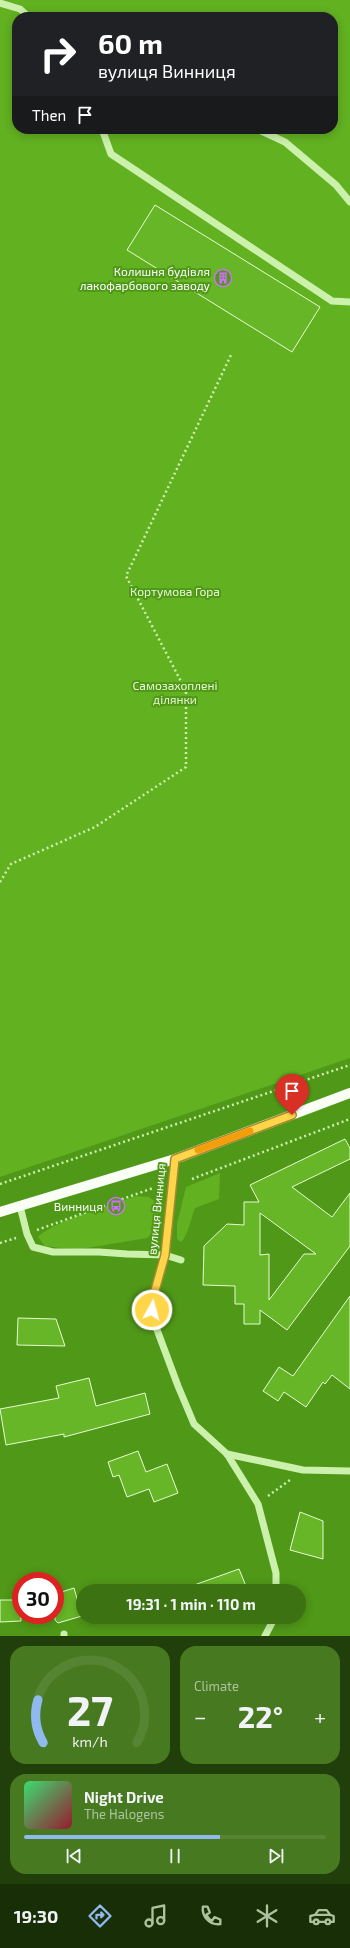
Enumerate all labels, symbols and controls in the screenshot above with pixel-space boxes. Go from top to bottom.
text: 60 m [98,26,163,60]
icon: right [32,28,84,80]
text: вулиця Винниця [98,60,236,82]
icon: arrive [74,104,96,126]
text: Then [32,106,66,124]
place label: Колишня будівля лакофарбового заводу [80,264,211,293]
building icon: Колишня будівля лакофарбового заводу [213,268,233,288]
park label: Кортумова Гора [130,584,220,599]
park label: Самозахоплені ділянки [133,678,217,706]
pin [275,1074,309,1115]
icon: arrive [281,1080,303,1102]
street label: вулиця Винниця [144,1163,169,1255]
bus stop icon: Винниця [106,1196,126,1216]
place label: Винниця [54,1199,103,1213]
position arrow [131,1289,173,1331]
speed limit sign: 30 [12,1572,64,1624]
text: 19:31 · 1 min · 110 m [126,1595,256,1613]
text: Climate [194,1678,239,1694]
text: 27 [67,1684,113,1734]
text: 22° [238,1698,283,1734]
text: − [194,1703,207,1729]
text: + [314,1703,326,1729]
text: km/h [72,1733,108,1750]
text: Night Drive [84,1788,164,1806]
text: The Halogens [84,1806,164,1822]
icon: previous [63,1845,85,1867]
icon: pause [164,1845,186,1867]
icon: next [265,1845,287,1867]
icon: directions [86,1902,114,1930]
icon: music [142,1902,170,1930]
icon: phone [197,1902,225,1930]
icon: climate [253,1902,281,1930]
icon: car [308,1902,336,1930]
text: 19:30 [14,1905,58,1927]

